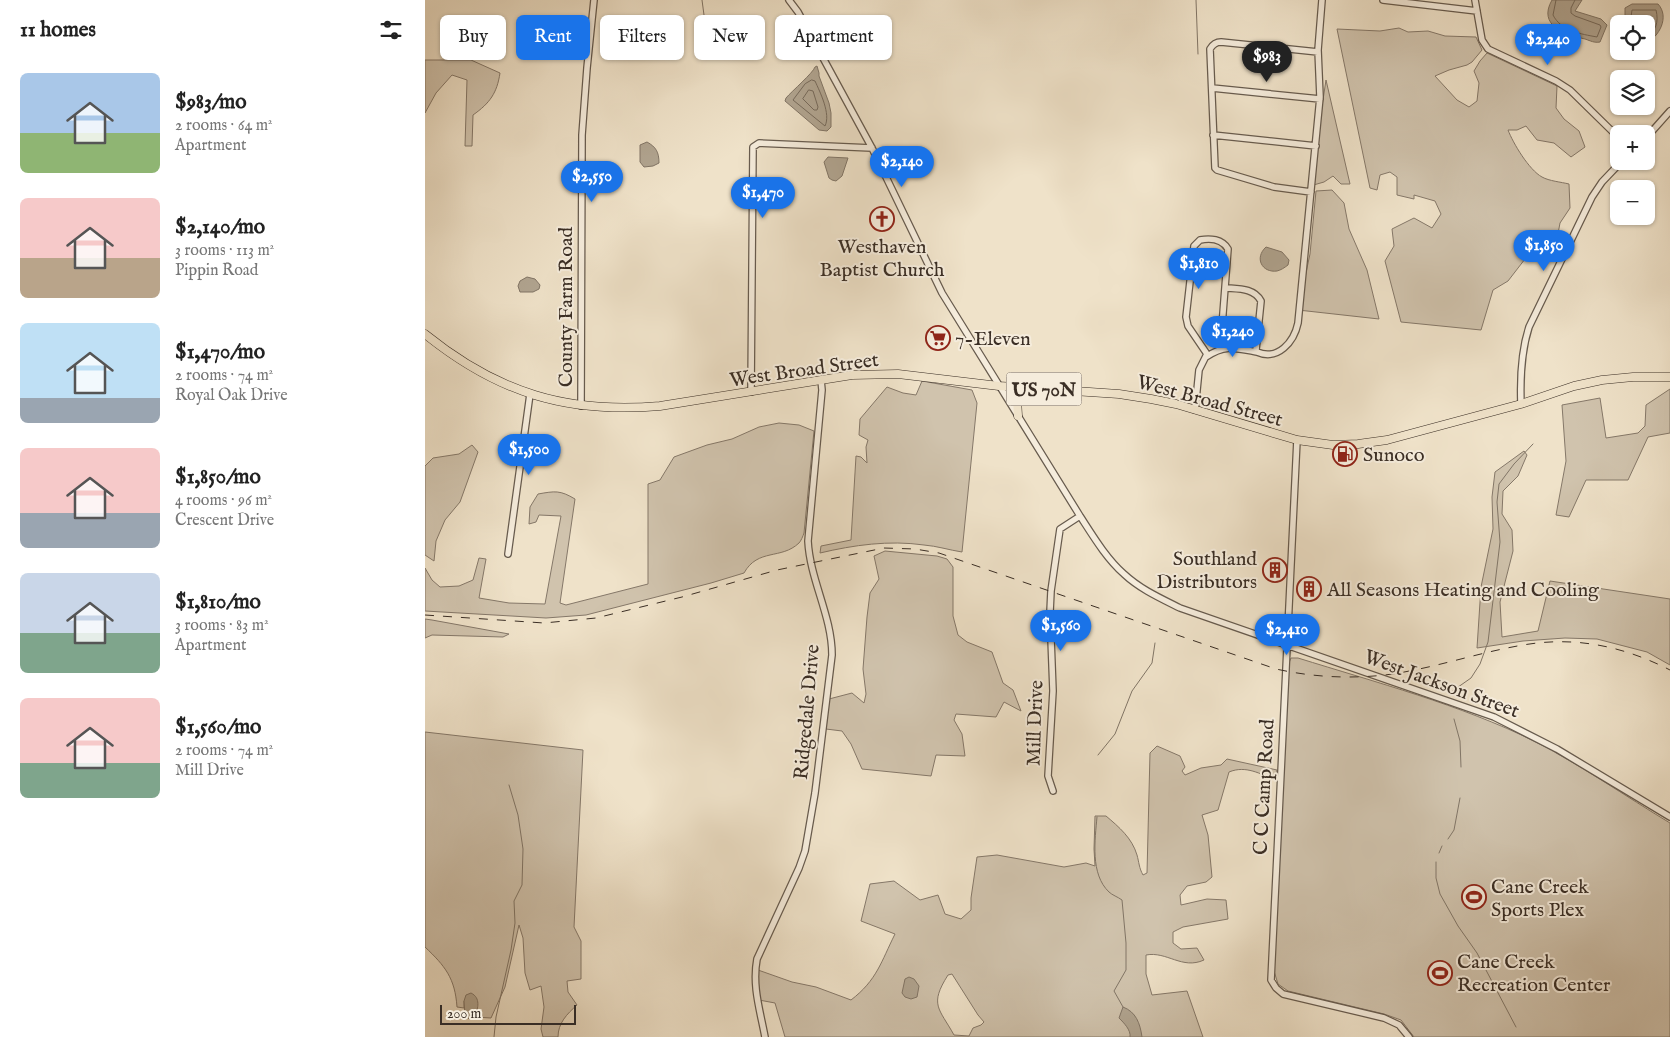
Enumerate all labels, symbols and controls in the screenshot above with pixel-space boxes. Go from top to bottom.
chip: Buy [440,15,506,60]
chip: Rent [516,15,590,60]
chip: Filters [600,15,684,60]
chip: New [694,15,765,60]
chip: Apartment [775,15,892,60]
map controls [1610,15,1655,225]
button: locate [1610,15,1655,60]
icon: filters [377,16,405,44]
text: 11 homes [20,17,96,44]
pin: $2,240 [1507,23,1589,66]
text: $2,240 [1526,30,1570,50]
pin: $983 [1237,41,1297,83]
text: $983 [1253,47,1281,67]
button: layers [1610,70,1655,115]
text: $983/mo [175,89,247,116]
icon: home [60,93,120,153]
text: 2 rooms · 64 m² [175,116,273,136]
button: + [1610,125,1655,170]
text: Apartment [175,136,246,156]
pin: $2,140 [861,146,943,188]
text: $2,140 [881,152,923,172]
pin: $2,550 [551,160,633,203]
text: $2,550 [572,167,612,187]
pin: $1,470 [722,176,804,219]
button: − [1610,180,1655,225]
text: $1,470 [742,183,784,203]
church icon: Westhaven Baptist Church [869,206,895,232]
text: $2,140/mo [175,214,265,241]
icon: home [60,218,120,278]
street label: County Farm Road [554,226,579,387]
pin: $1,850 [1503,230,1585,272]
place label: Westhaven Baptist Church [820,235,945,283]
text: $1,850 [1525,236,1563,256]
text: 3 rooms · 113 m² [175,241,274,261]
pin: $1,810 [1158,248,1240,290]
text: $1,810 [1179,254,1219,274]
text: Pippin Road [175,261,258,281]
pin: $1,240 [1192,316,1274,358]
text: $1,240 [1212,322,1254,342]
supermarket icon: 7-Eleven [925,325,951,351]
place label: 7-Eleven [955,327,1031,352]
text: $1,470/mo [175,339,265,366]
icon: home [60,343,120,403]
street label: West Broad Street [728,348,880,393]
text: 2 rooms · 74 m² [175,366,273,386]
street label: West Broad Street [1134,370,1286,433]
road number: US 70N [1007,372,1081,406]
text: Royal Oak Drive [175,386,288,406]
pin: $1,500 [488,434,570,476]
text: $1,500 [509,440,549,460]
fuel station icon: Sunoco [1332,441,1358,467]
place label: Sunoco [1363,443,1425,468]
text: $1,850/mo [175,464,261,491]
icon: home [60,468,120,528]
text: 4 rooms · 96 m² [175,491,272,511]
text: Crescent Drive [175,511,274,531]
place label: Southland Distributors [1156,547,1257,595]
building icon: Southland Distributors [1262,557,1288,583]
building icon: All Seasons Heating and Cooling [1296,576,1322,602]
place label: All Seasons Heating and Cooling [1326,578,1600,603]
text: $1,810/mo [175,589,261,616]
icon: home [60,593,120,653]
pin: $1,560 [1020,610,1102,652]
pin: $2,410 [1246,614,1328,656]
text: 3 rooms · 83 m² [175,616,269,636]
text: $1,560 [1041,616,1081,636]
text: $2,410 [1266,620,1308,640]
text: Apartment [175,636,246,656]
street label: Ridgedale Drive [789,643,826,781]
street label: West Jackson Street [1360,645,1523,724]
street label: Mill Drive [1022,680,1049,767]
text: $1,560/mo [175,714,261,741]
icon: home [60,718,120,778]
street label: C C Camp Road [1248,718,1281,856]
text: 2 rooms · 74 m² [175,741,273,761]
text: Mill Drive [175,761,244,781]
place label: Cane Creek Sports Plex [1491,875,1589,923]
sports icon: Cane Creek Sports Plex [1461,884,1487,910]
place label: Cane Creek Recreation Center [1457,950,1611,998]
sports icon: Cane Creek Recreation Center [1427,960,1453,986]
scale bar [440,1002,576,1025]
text: 200 m [447,1005,481,1023]

